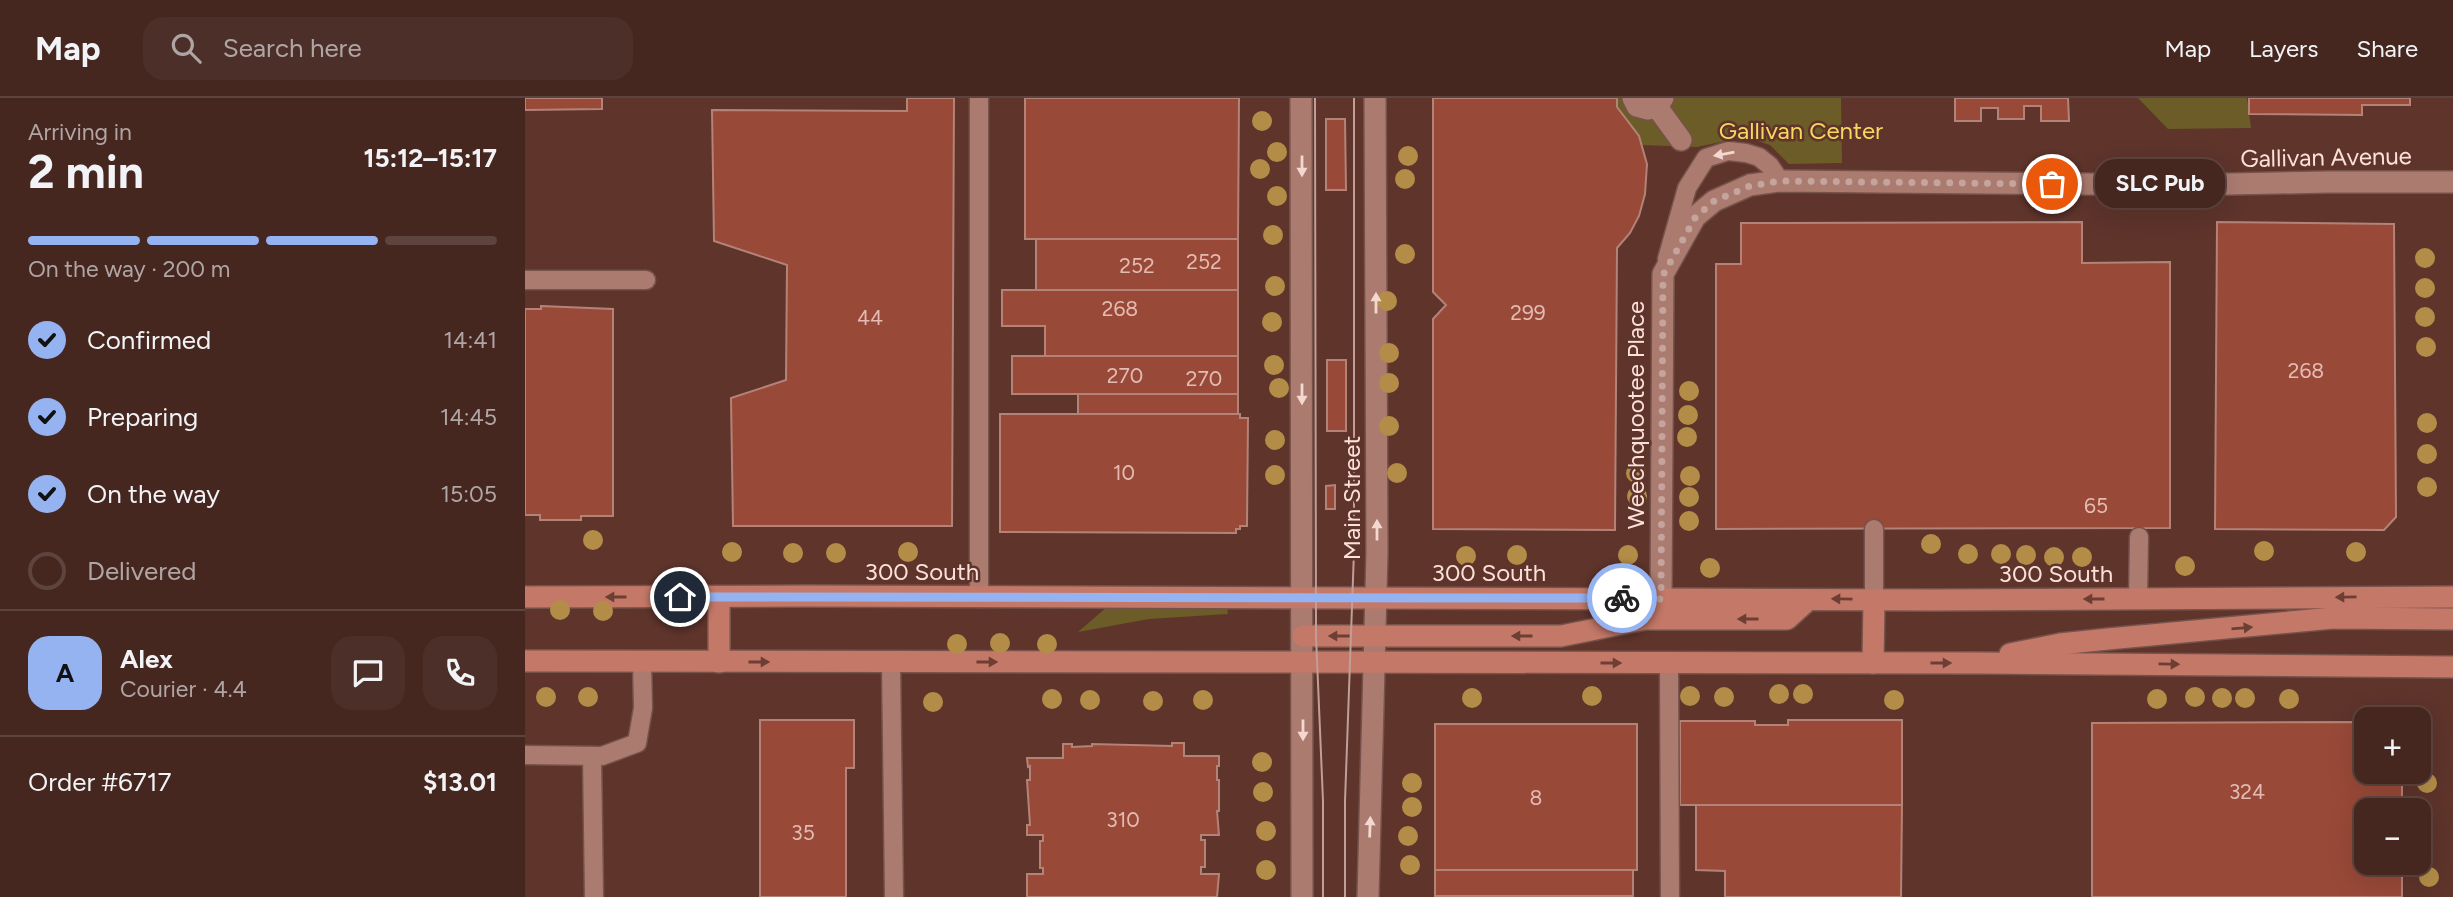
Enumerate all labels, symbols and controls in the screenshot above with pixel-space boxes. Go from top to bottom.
search box [143,17,633,80]
text: Map [35,29,101,68]
icon: search [167,29,205,67]
text: Search here [223,32,362,64]
text: Map [2164,34,2211,63]
text: Layers [2249,34,2318,63]
text: Share [2356,34,2418,63]
park label: Gallivan Center [1719,116,1883,145]
text: Arriving in [28,118,132,146]
street label: Gallivan Avenue [2240,141,2412,173]
text: 15:12–15:17 [363,142,497,174]
text: 2 min [28,144,144,200]
one-way arrow [1713,149,1735,160]
pin [2022,154,2082,214]
one-way arrow [1296,155,1307,177]
callout: SLC Pub [2094,160,2223,208]
icon: bag [2033,165,2071,203]
text: SLC Pub [2115,169,2205,197]
house number: 252 [1186,249,1222,274]
house number: 252 [1119,253,1155,278]
text: On the way · 200 m [28,255,230,283]
one-way arrow [1370,292,1382,314]
house number: 268 [1102,296,1138,321]
house number: 299 [1510,300,1546,325]
street label: Weechquootee Place [1621,301,1650,529]
house number: 44 [857,305,883,330]
icon: check [28,321,66,359]
text: Confirmed [87,324,211,356]
text: 14:41 [444,326,497,354]
house number: 268 [2288,358,2324,383]
house number: 270 [1107,363,1143,388]
house number: 270 [1186,366,1222,391]
one-way arrow [1296,383,1308,405]
icon: check [28,398,66,436]
text: Preparing [87,401,198,433]
text: 14:45 [440,403,497,431]
street label: Main Street [1337,436,1366,560]
house number: 10 [1113,460,1135,485]
icon: check [28,475,66,513]
text: On the way [87,478,220,510]
text: 15:05 [440,480,497,508]
house number: 65 [2084,493,2108,518]
one-way arrow [1371,519,1383,541]
text: Delivered [87,555,196,587]
street label: 300 South [865,557,979,586]
street label: 300 South [1432,558,1546,587]
street label: 300 South [1999,559,2113,588]
courier [1587,563,1657,633]
pin [650,567,710,627]
icon: home [661,578,699,616]
icon: bike [1603,579,1641,617]
one-way arrow [604,591,626,603]
one-way arrow [2335,592,2357,603]
one-way arrow [2083,593,2105,605]
one-way arrow [1831,594,1853,605]
one-way arrow [1736,613,1758,625]
one-way arrow [2231,622,2253,633]
one-way arrow [1328,630,1350,642]
one-way arrow [1510,630,1532,642]
button: chat [331,636,405,710]
button: phone [423,636,497,710]
text: Alex [120,643,173,675]
one-way arrow [749,656,771,668]
one-way arrow [976,656,998,668]
text: A [56,657,74,689]
one-way arrow [1600,657,1622,669]
one-way arrow [1931,657,1953,669]
one-way arrow [2158,658,2180,670]
text: Courier · 4.4 [120,675,247,703]
map controls [2354,707,2431,875]
button: + [2354,707,2431,784]
one-way arrow [1297,720,1309,742]
text: Order #6717 [28,766,171,798]
text: $13.01 [423,766,497,798]
house number: 324 [2229,779,2265,804]
house number: 8 [1530,785,1542,810]
button: − [2354,798,2431,875]
house number: 310 [1106,807,1140,832]
one-way arrow [1365,816,1376,838]
house number: 35 [791,820,815,845]

